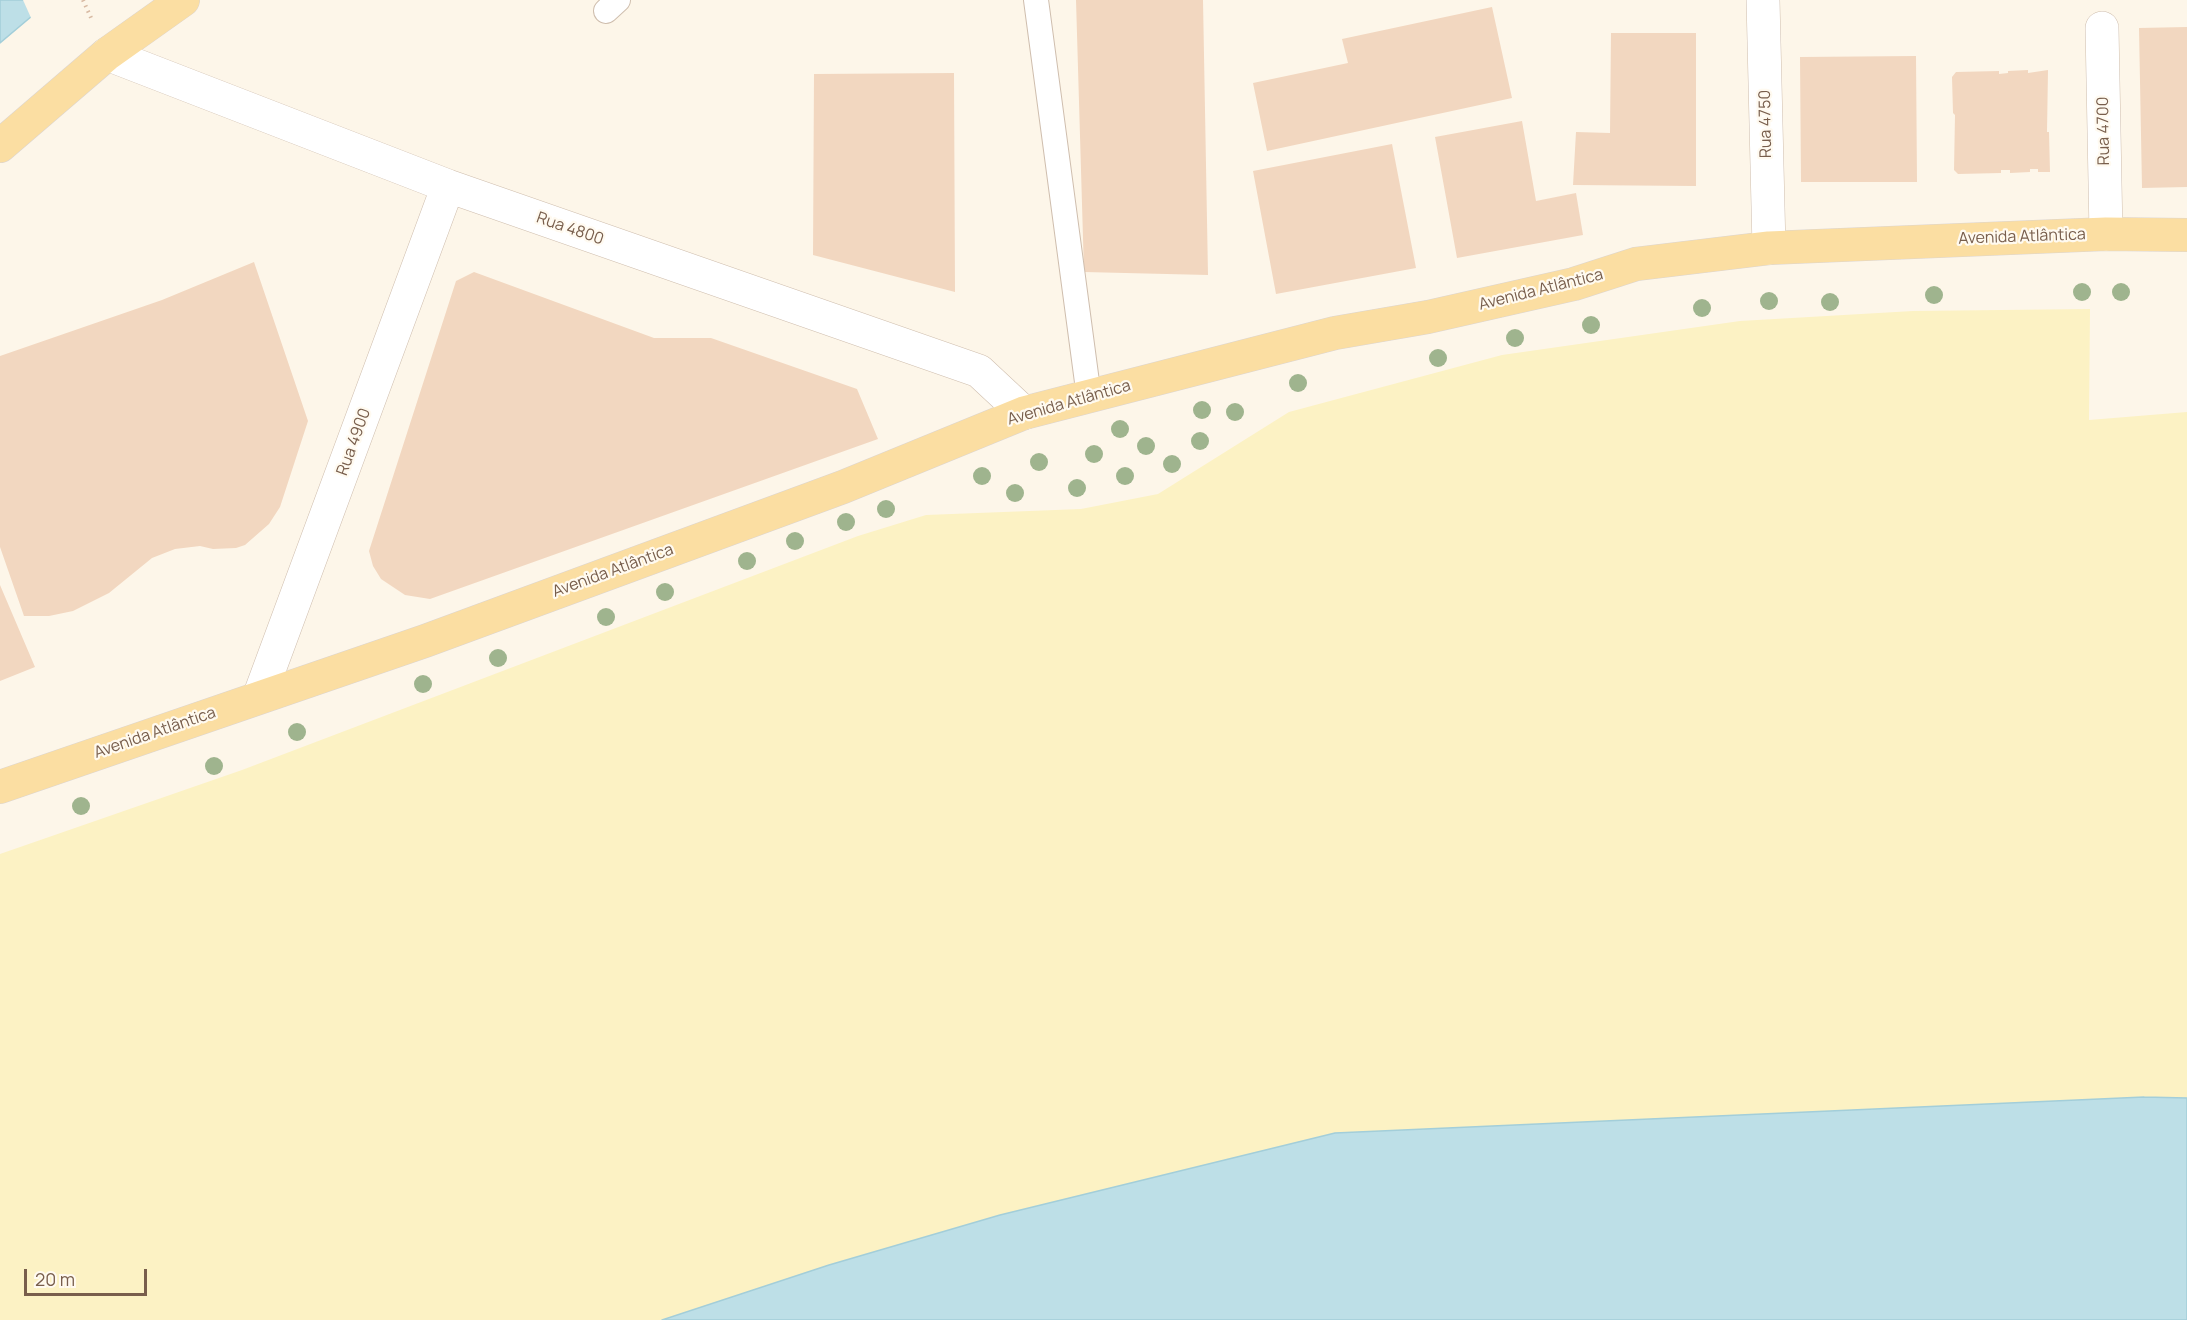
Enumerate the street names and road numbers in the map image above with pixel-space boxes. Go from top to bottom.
street label: Rua 4750 [1756,90,1776,158]
street label: Rua 4700 [2094,97,2114,165]
street label: Rua 4800 [534,209,606,249]
street label: Avenida Atlântica [1958,225,2086,249]
street label: Avenida Atlântica [1477,265,1605,315]
street label: Avenida Atlântica [1005,376,1133,430]
street label: Rua 4900 [333,406,375,478]
street label: Avenida Atlântica [550,540,676,602]
street label: Avenida Atlântica [92,703,218,763]

